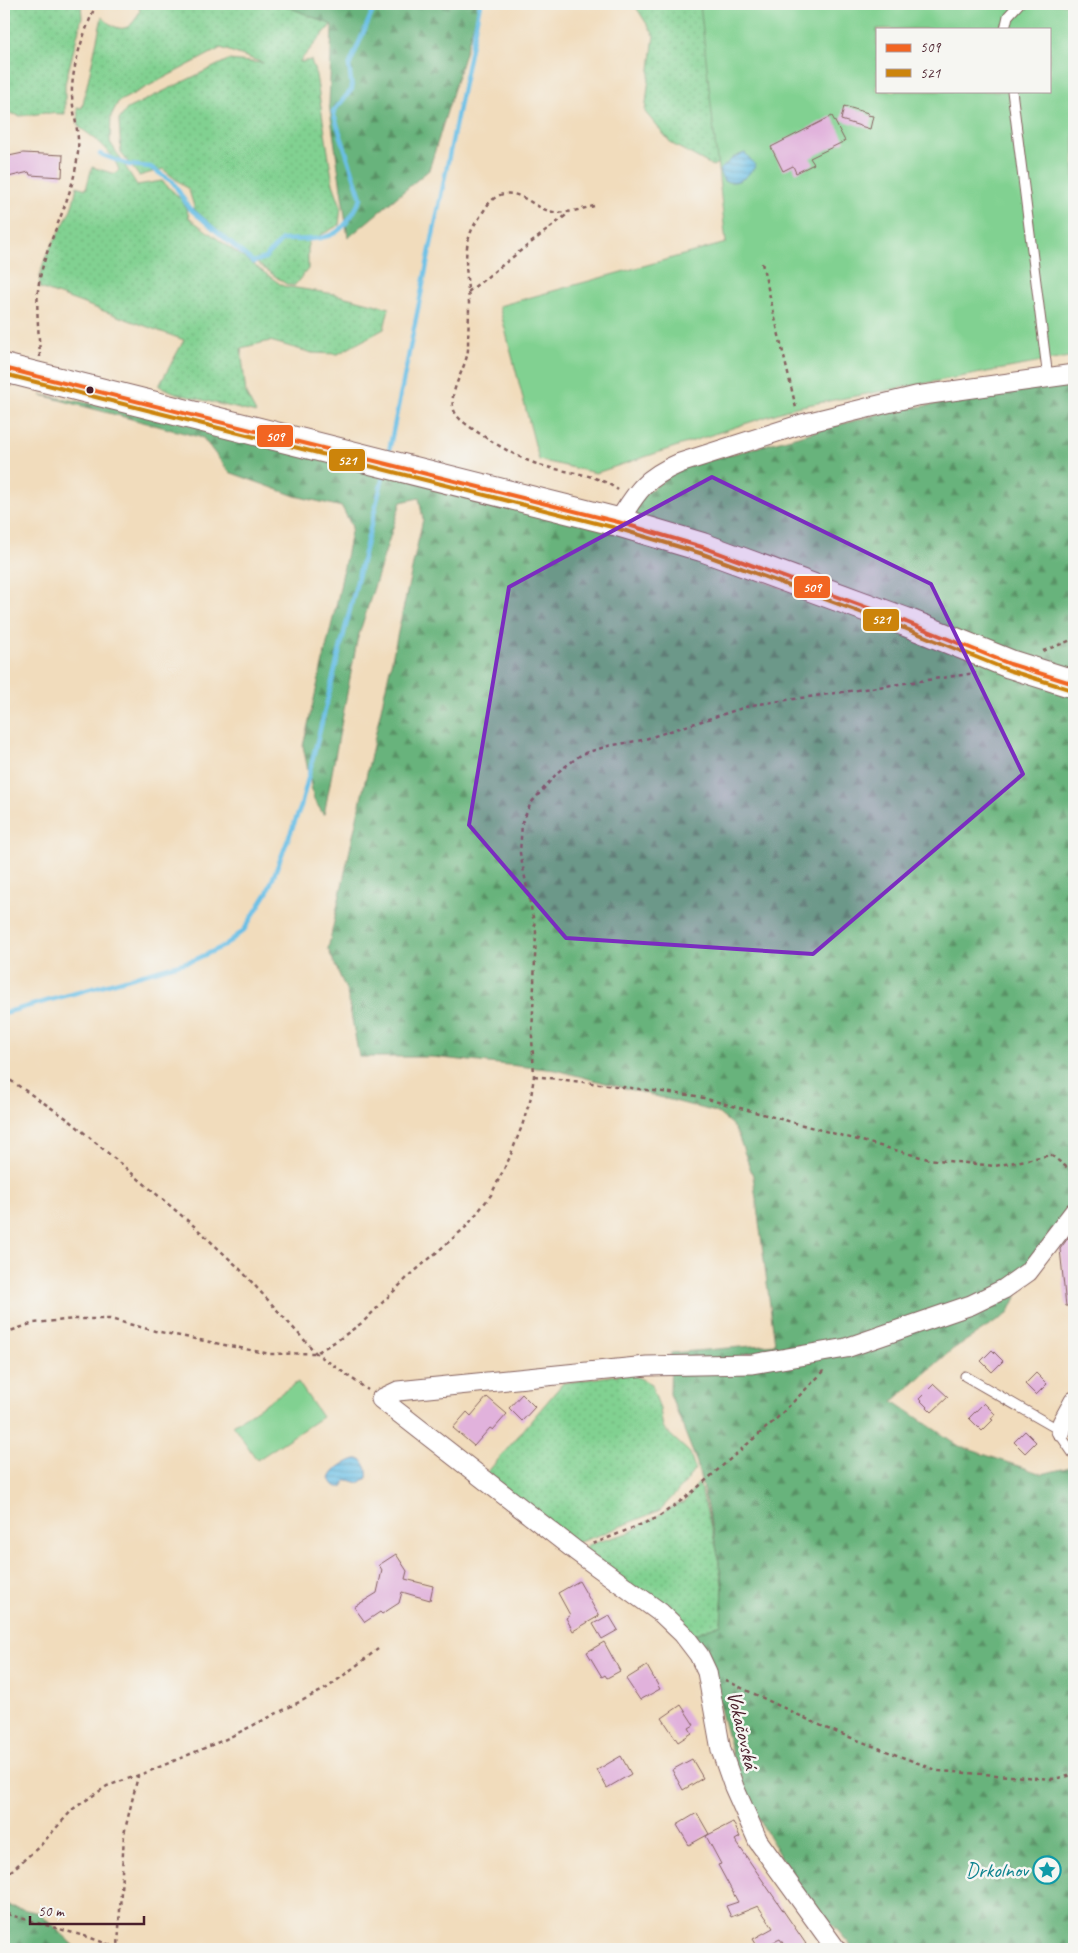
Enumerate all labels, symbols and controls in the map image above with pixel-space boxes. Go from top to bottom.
legend [876,28,1050,92]
text: 509 [920,38,942,57]
text: 521 [920,64,942,83]
unlabelled marker [85,385,95,395]
line badge: 509 [256,424,294,448]
text: 509 [266,428,286,445]
line badge: 521 [328,448,366,472]
text: 521 [338,452,358,469]
line badge: 509 [793,575,831,599]
text: 509 [803,579,823,596]
line badge: 521 [862,608,900,632]
text: 521 [872,611,892,628]
street label: Vokačovská [721,1689,765,1773]
place icon: Drkolnov [1032,1855,1062,1885]
place label: Drkolnov [966,1857,1030,1883]
scale bar [30,1893,144,1925]
text: 50 m [38,1902,65,1921]

